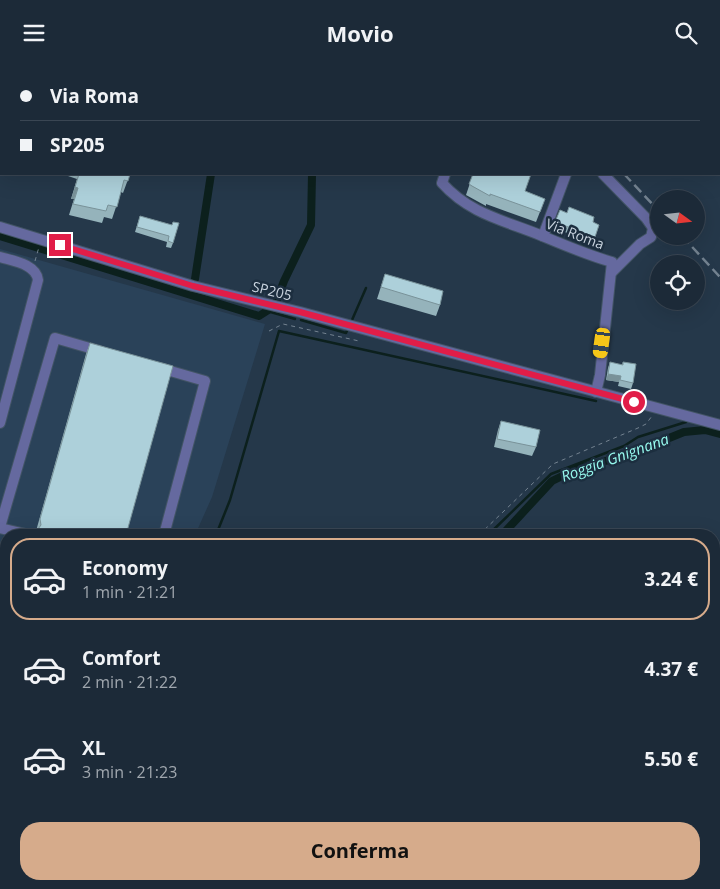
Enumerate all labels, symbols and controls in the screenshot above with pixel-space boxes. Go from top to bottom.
text: Movio [326,18,394,48]
icon: menu [20,19,48,47]
icon: search [672,19,700,47]
text: Via Roma [50,83,139,109]
text: SP205 [50,132,105,158]
north arrow [650,190,705,245]
map controls [650,190,705,310]
street label: Via Roma [543,214,607,253]
route end [49,234,71,256]
button: locate [650,255,705,310]
street label: SP205 [250,276,294,305]
car [592,327,611,359]
route start [623,391,645,413]
water label: Roggia Gnignana [558,428,672,486]
text: Economy [82,555,168,581]
icon: car [22,557,67,602]
text: 3.24 € [644,566,698,592]
text: 1 min · 21:21 [82,581,177,603]
text: Comfort [82,645,161,671]
icon: car [22,647,67,692]
text: 4.37 € [644,656,698,682]
text: 2 min · 21:22 [82,671,177,693]
text: XL [82,735,105,761]
icon: car [22,737,67,782]
text: 5.50 € [644,746,698,772]
text: 3 min · 21:23 [82,761,177,783]
button: Conferma [20,822,700,880]

